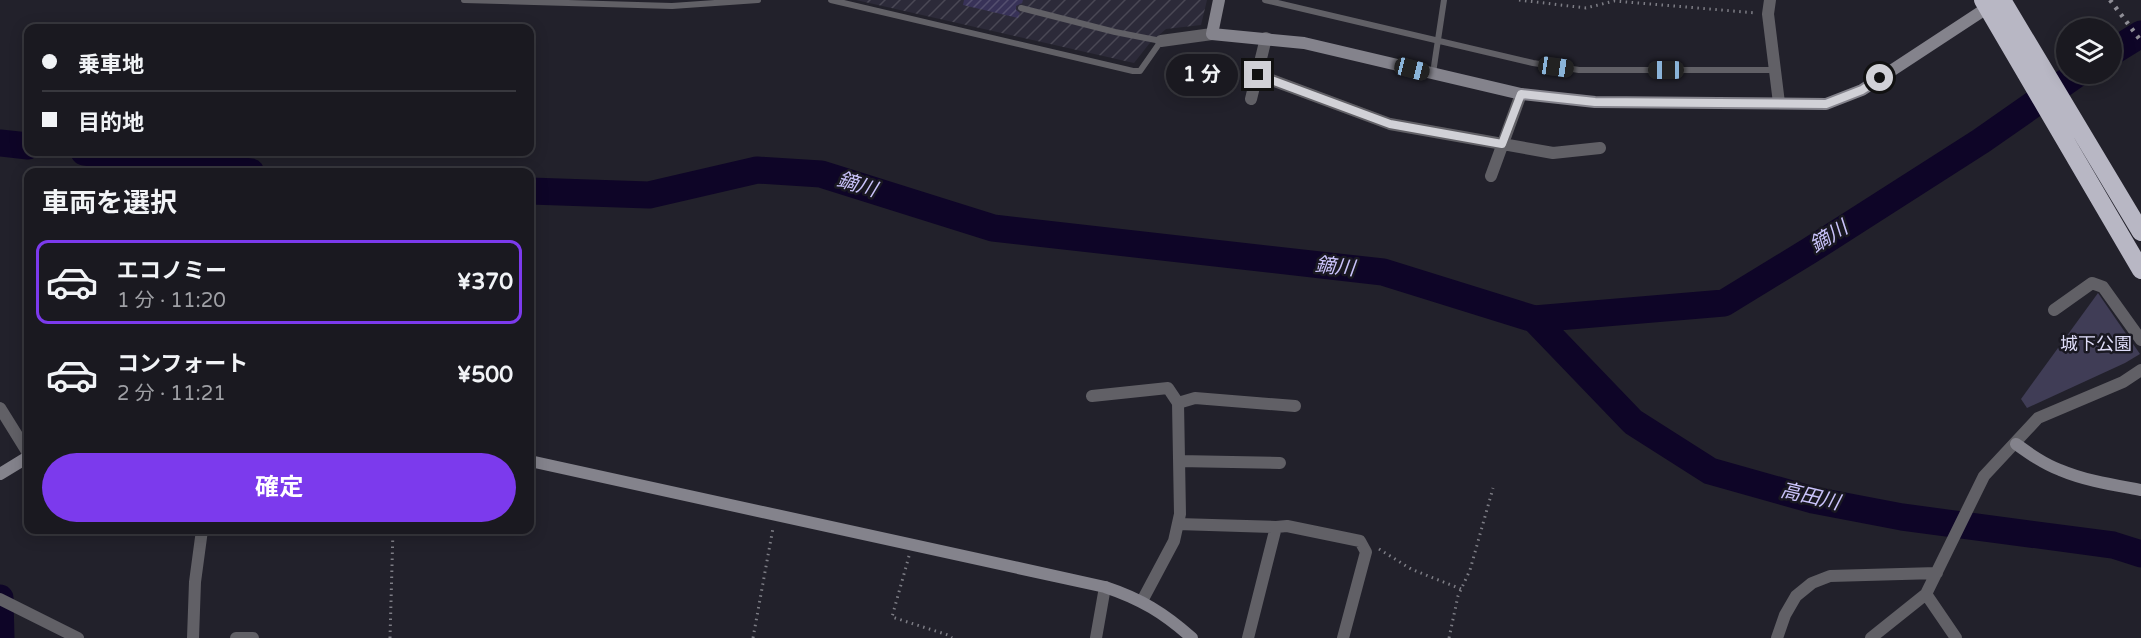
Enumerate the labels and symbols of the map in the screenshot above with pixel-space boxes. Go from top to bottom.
callout: 1 分 [1165,54,1237,96]
car [1392,56,1432,82]
car [1537,56,1575,78]
route end [1244,61,1271,88]
car [1648,61,1684,79]
route start [1866,64,1893,91]
water label: 鏑川 [834,168,882,203]
water label: 鏑川 [1806,215,1854,258]
water label: 鏑川 [1314,253,1358,281]
park label: 城下公園 [2060,333,2132,355]
water label: 高田川 [1778,479,1844,516]

